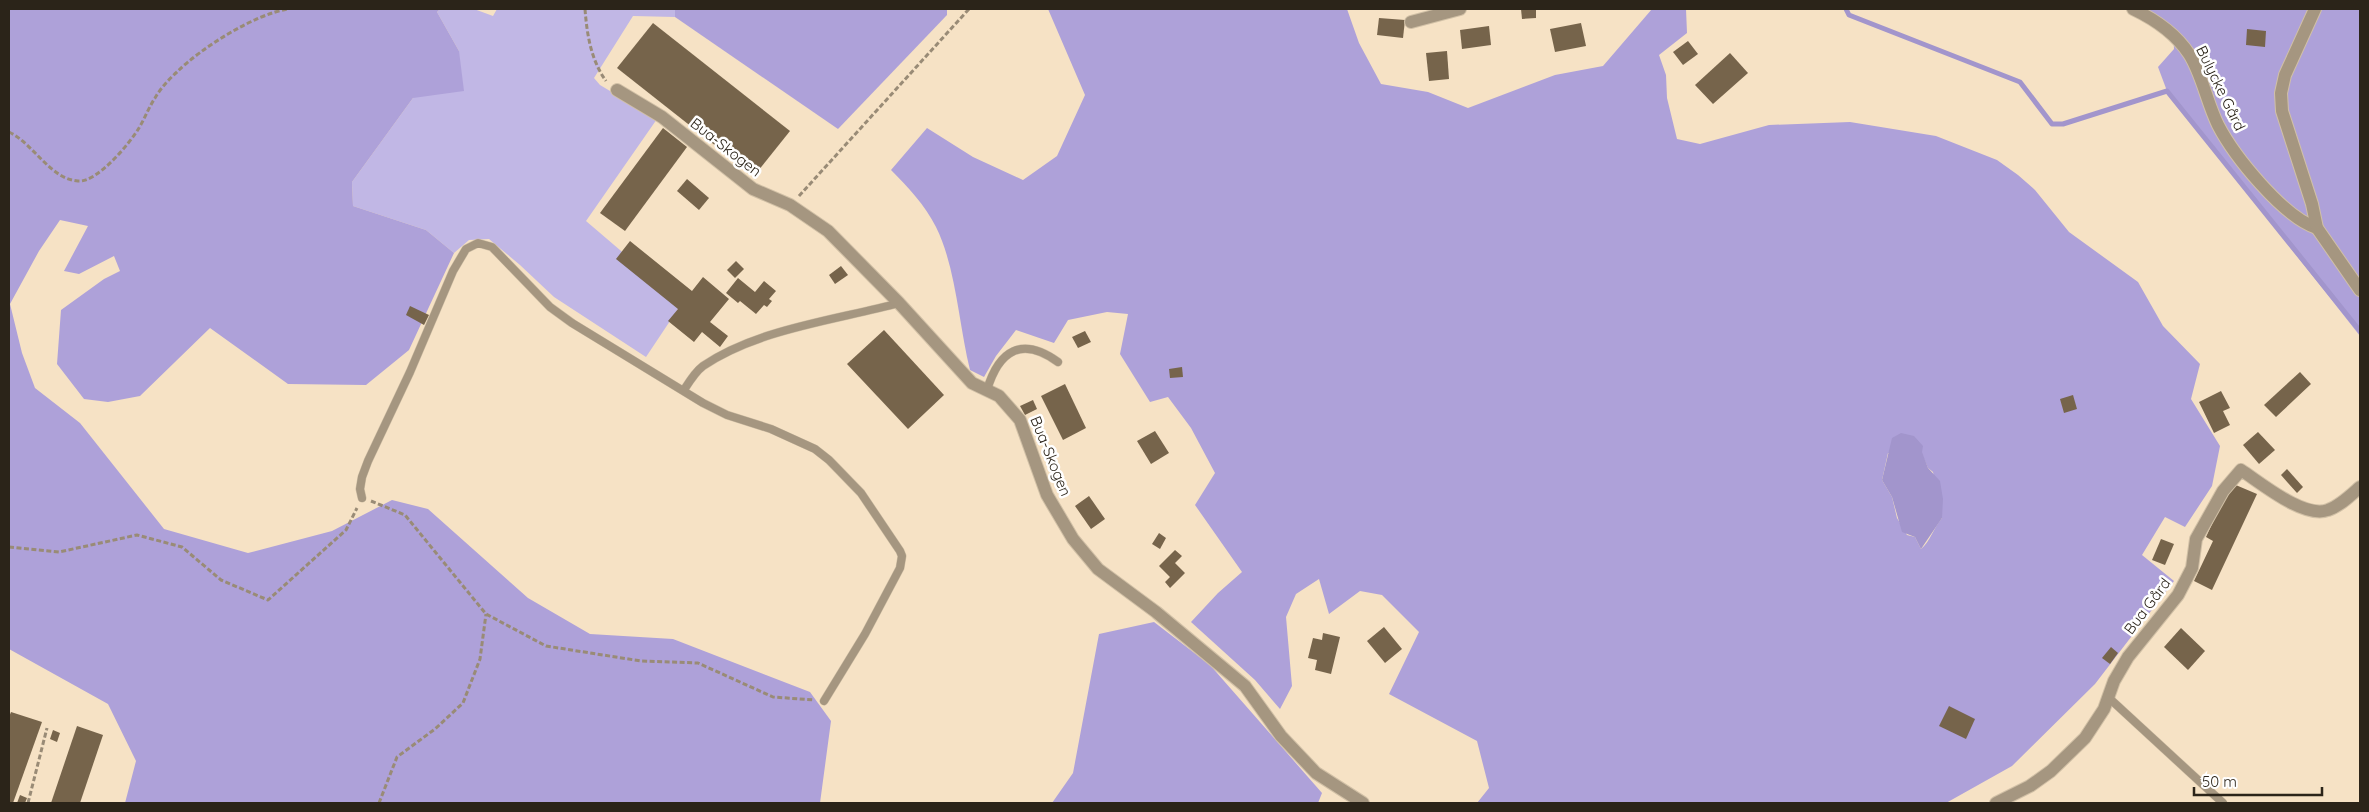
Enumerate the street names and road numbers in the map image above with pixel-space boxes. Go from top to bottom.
street label: Bulycke Gård [2192,42,2250,134]
street label: Bua-Skogen [687,113,765,181]
street label: Bua-Skogen [1026,413,1076,499]
street label: Bua Gård [2120,574,2174,638]

